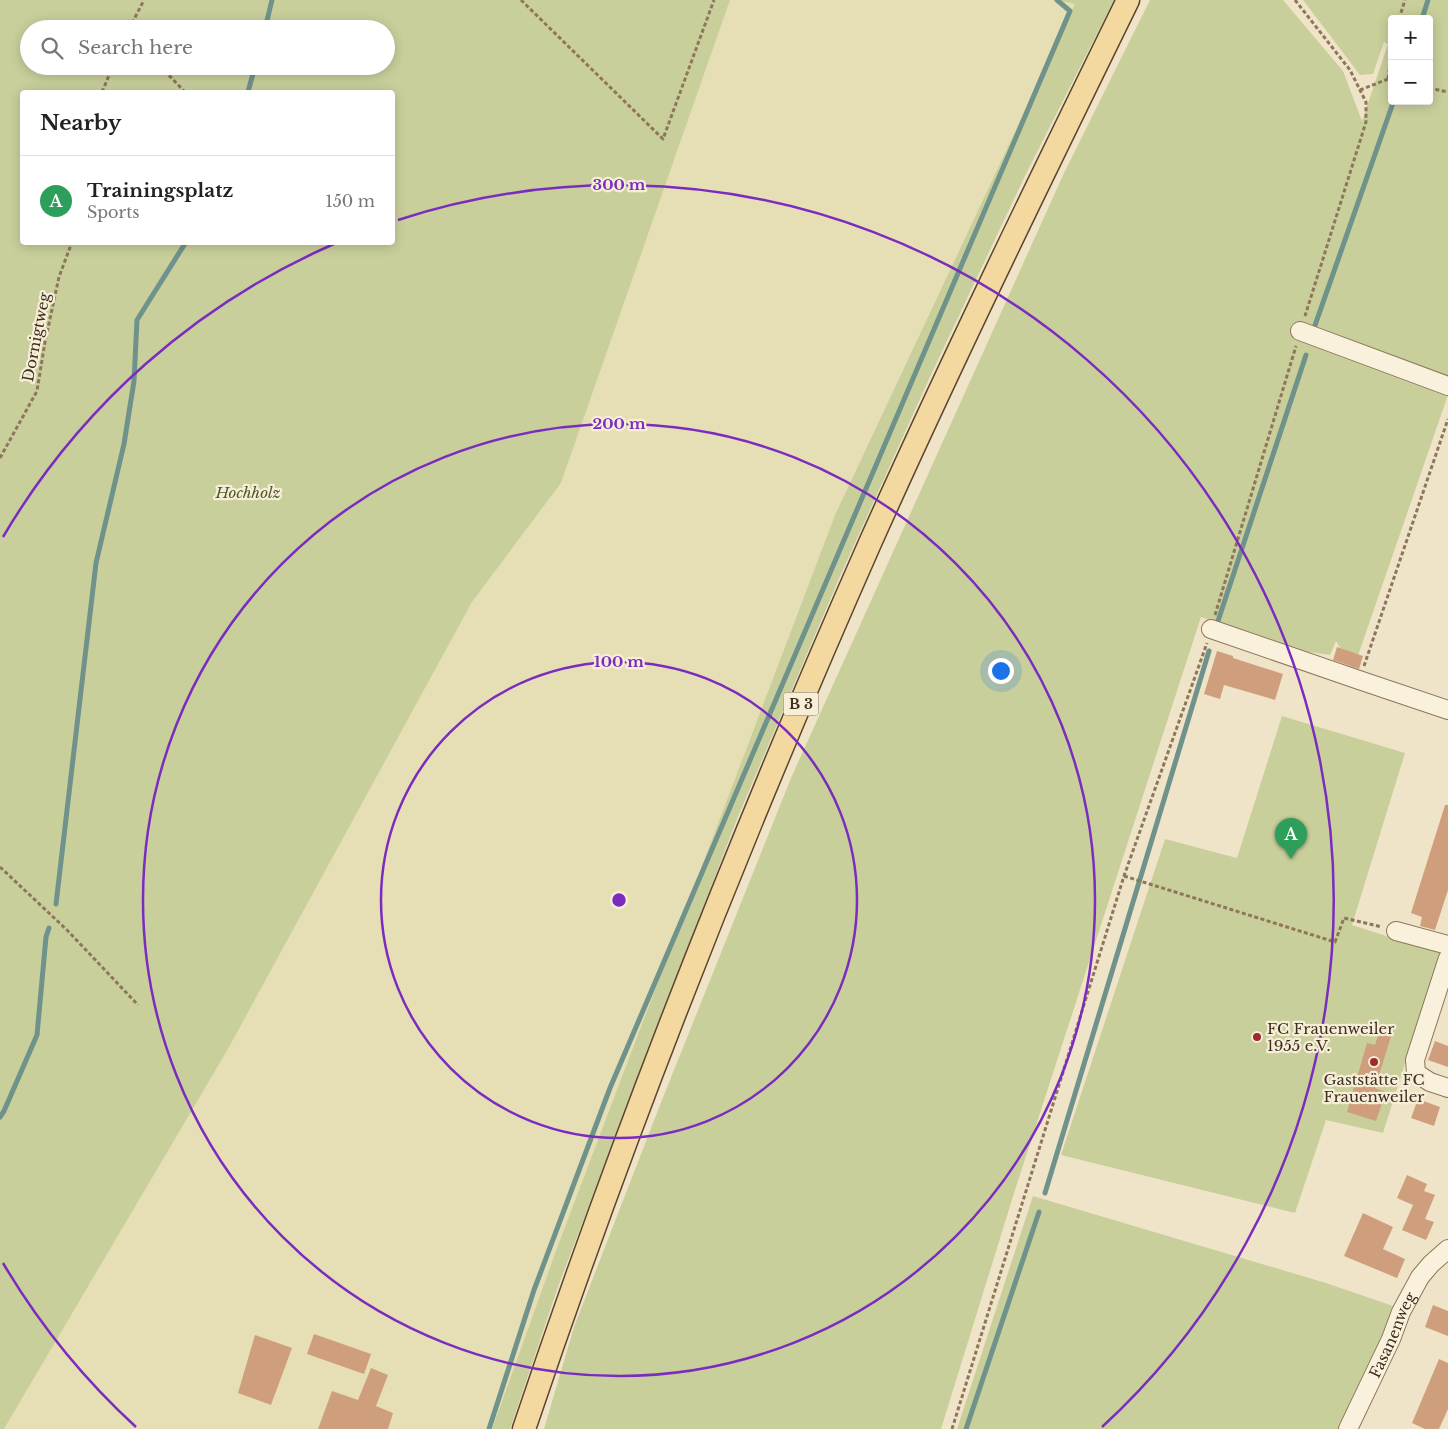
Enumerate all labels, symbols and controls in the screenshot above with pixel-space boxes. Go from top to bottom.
map controls [1388,15,1433,105]
button: + [1388,15,1433,60]
search box [20,20,395,75]
icon: search [38,34,66,62]
text: Search here [78,36,193,59]
button: − [1388,60,1433,105]
text: Nearby [40,110,121,136]
text: 300 m [593,175,646,194]
text: Trainingsplatz [87,179,233,202]
text: A [50,191,62,211]
text: 150 m [326,191,375,211]
text: Sports [87,202,140,222]
street label: Dornigtweg [18,290,54,383]
text: 200 m [593,414,646,433]
park label: Hochholz [215,483,281,502]
text: 100 m [594,652,644,671]
your location [988,658,1014,684]
road number: B 3 [784,692,818,716]
pin: A [1275,818,1307,859]
centre of rings [610,891,628,909]
place label: FC Frauenweiler 1955 e.V. [1267,1019,1395,1055]
marker: FC Frauenweiler 1955 e.V. [1251,1031,1263,1043]
marker: Gaststätte FC Frauenweiler [1368,1056,1380,1068]
place label: Gaststätte FC Frauenweiler [1324,1070,1425,1106]
street label: Fasanenweg [1364,1288,1420,1381]

